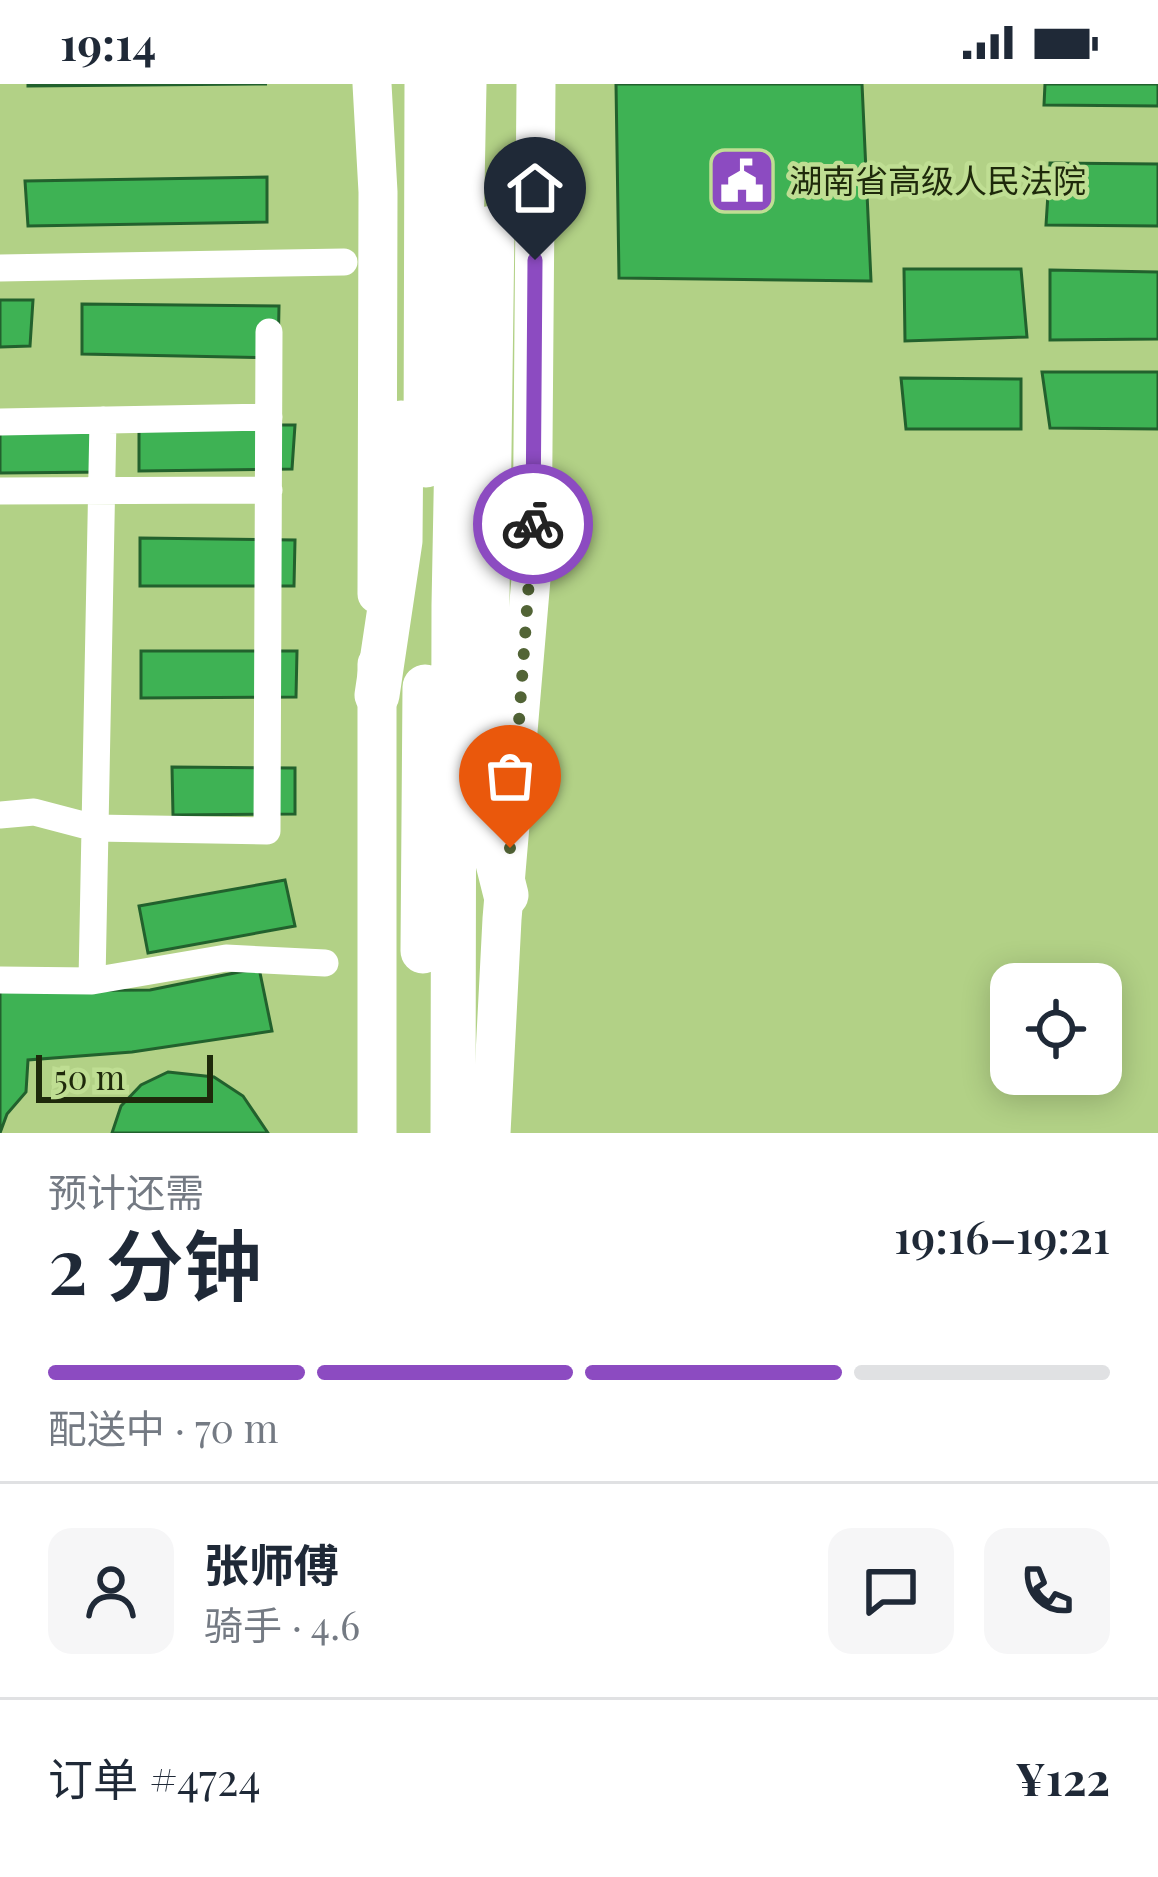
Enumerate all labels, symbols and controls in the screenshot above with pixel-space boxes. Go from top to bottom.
text: 19:14 [60,12,156,72]
pin [484,137,586,260]
public building icon: 湖南省高级人民法院 [707,146,777,216]
icon: home [502,155,568,221]
place label: 湖南省高级人民法院 [789,157,1086,201]
courier [473,464,593,584]
icon: bike [500,491,566,557]
pin [459,725,561,848]
icon: bag [477,743,543,809]
map controls [990,963,1122,1095]
button: locate [990,963,1122,1095]
scale bar [36,1049,213,1102]
text: 50 m [54,1054,125,1098]
text: 预计还需 [48,1165,204,1217]
text: 19:16–19:21 [894,1205,1110,1265]
text: 2 分钟 [48,1211,262,1315]
text: 配送中 · 70 m [48,1401,278,1453]
button: person [48,1528,174,1654]
button: chat [828,1528,954,1654]
button: phone [984,1528,1110,1654]
text: 张师傅 [204,1533,339,1593]
text: 骑手 · 4.6 [204,1598,360,1650]
text: 订单 #4724 [48,1747,261,1807]
text: ¥122 [1015,1747,1110,1807]

